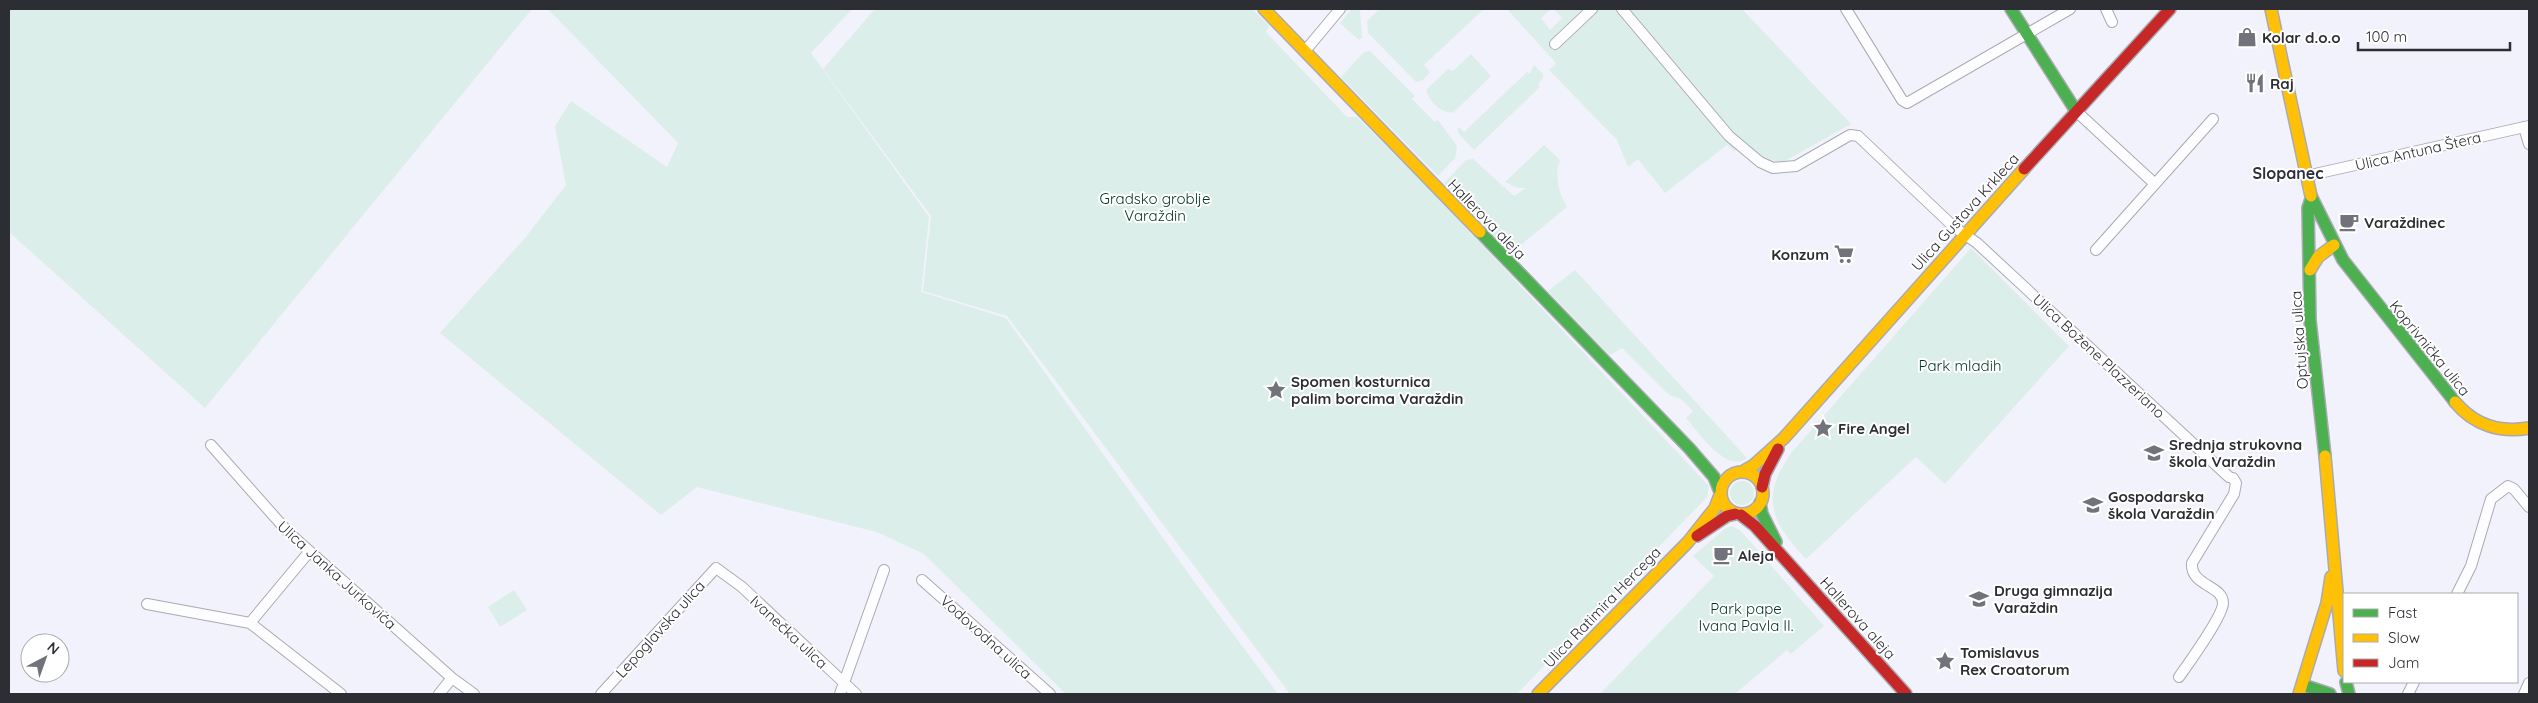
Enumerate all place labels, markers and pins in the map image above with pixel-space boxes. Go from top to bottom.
shop icon: Kolar d.o.o [2236,26,2258,48]
place label: Kolar d.o.o [2262,28,2341,47]
restaurant icon: Raj [2244,72,2266,94]
place label: Raj [2270,74,2294,93]
cafe icon: Varaždinec [2338,211,2360,233]
place label: Varaždinec [2364,213,2445,232]
supermarket icon: Konzum [1833,243,1855,265]
place label: Konzum [1771,245,1829,264]
place label: Spomen kosturnica palim borcima Varaždin [1291,372,1464,408]
place icon: Spomen kosturnica palim borcima Varaždin [1265,379,1287,401]
place icon: Fire Angel [1812,417,1834,439]
place label: Fire Angel [1838,419,1910,438]
place label: Srednja strukovna škola Varaždin [2169,435,2302,471]
school or university icon: Srednja strukovna škola Varaždin [2143,442,2165,464]
place label: Gospodarska škola Varaždin [2108,487,2215,523]
school or university icon: Gospodarska škola Varaždin [2082,494,2104,516]
cafe icon: Aleja [1712,544,1734,566]
place label: Aleja [1738,546,1774,565]
place label: Druga gimnazija Varaždin [1994,581,2113,617]
school or university icon: Druga gimnazija Varaždin [1968,588,1990,610]
place label: Tomislavus Rex Croatorum [1960,643,2070,679]
place icon: Tomislavus Rex Croatorum [1934,650,1956,672]

